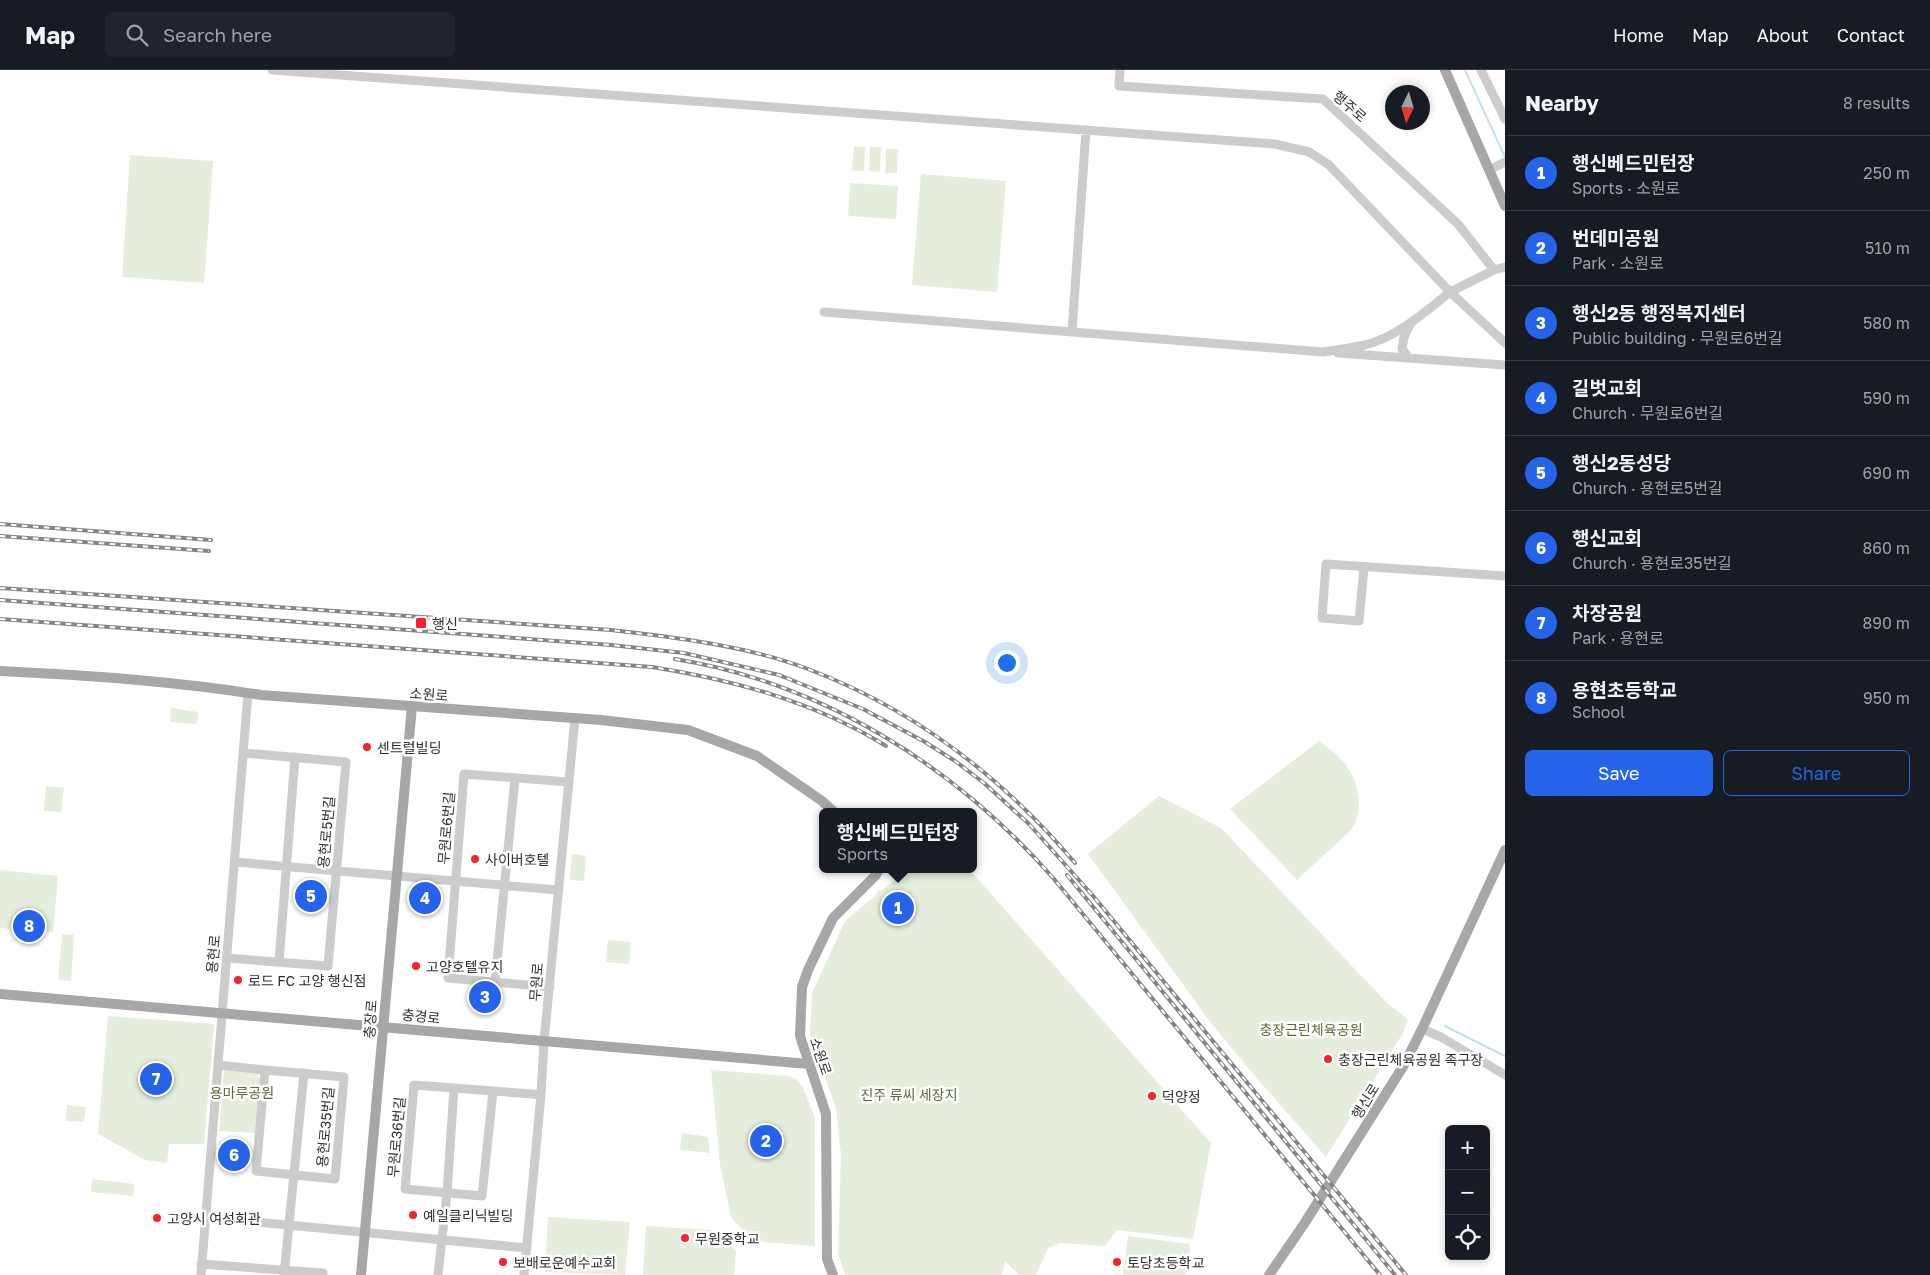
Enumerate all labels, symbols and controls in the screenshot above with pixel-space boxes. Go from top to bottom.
search box [105,12,455,57]
text: Map [25,20,75,49]
icon: search [123,21,151,49]
text: Search here [163,23,272,46]
text: Home [1613,24,1664,46]
text: Map [1692,24,1729,46]
text: About [1757,24,1809,46]
text: Contact [1837,24,1905,46]
north arrow [1385,85,1430,130]
street label: 행주로 [1330,87,1370,125]
text: Nearby [1525,90,1599,116]
text: 8 results [1843,93,1910,113]
text: 행신베드민턴장 [1572,151,1694,174]
text: 1 [1537,163,1545,183]
text: 250 m [1863,163,1910,183]
text: Sports · 소원로 [1572,178,1680,198]
text: 번데미공원 [1572,226,1659,249]
text: 2 [1536,238,1546,258]
text: 510 m [1865,238,1910,258]
text: Park · 소원로 [1572,253,1664,273]
text: 행신2동 행정복지센터 [1572,301,1746,324]
text: 3 [1536,313,1546,333]
text: 580 m [1863,313,1910,333]
text: Public building · 무원로6번길 [1572,328,1783,348]
text: 길벗교회 [1572,376,1642,399]
text: 4 [1536,388,1546,408]
text: 590 m [1863,388,1910,408]
text: Church · 무원로6번길 [1572,403,1723,423]
text: 행신2동성당 [1572,451,1671,474]
text: 5 [1536,463,1546,483]
text: 690 m [1863,463,1910,483]
text: Church · 용현로5번길 [1572,478,1723,498]
text: 행신교회 [1572,526,1642,549]
text: 6 [1536,538,1546,558]
text: 860 m [1862,538,1910,558]
text: Church · 용현로35번길 [1572,553,1732,573]
text: 차장공원 [1572,601,1642,624]
text: 7 [1537,613,1545,633]
text: 890 m [1862,613,1910,633]
place label: 행신 [432,615,458,632]
marker: 행신 [414,616,428,630]
text: Park · 용현로 [1572,628,1664,648]
your location [994,650,1020,676]
text: 용현초등학교 [1572,678,1677,701]
street label: 소원로 [409,684,449,704]
text: 8 [1536,688,1546,708]
text: 950 m [1863,688,1910,708]
text: School [1572,702,1625,722]
place label: 센트럴빌딩 [377,739,441,756]
marker: 센트럴빌딩 [361,741,373,753]
button: Save [1525,750,1713,796]
button: Share [1723,750,1910,796]
street label: 무원로6번길 [434,791,458,865]
street label: 용현로5번길 [314,795,338,869]
popup [819,808,977,873]
text: 행신베드민턴장 [837,820,959,843]
text: Sports [837,844,888,864]
place label: 사이버호텔 [485,851,549,868]
marker: 사이버호텔 [469,853,481,865]
pin: 5 [295,877,327,915]
pin: 4 [409,879,441,917]
pin: 1 [882,889,914,927]
pin: 8 [13,907,45,945]
street label: 용현로 [203,934,223,974]
place label: 고양호텔유지 [426,958,503,975]
marker: 고양호텔유지 [410,960,422,972]
street label: 무원로 [526,962,546,1002]
place label: 로드 FC 고양 행신점 [248,972,366,989]
marker: 로드 FC 고양 행신점 [232,974,244,986]
pin: 3 [469,978,501,1016]
street label: 충장로 [360,999,380,1039]
street label: 충경로 [401,1006,441,1026]
park label: 충장근린체육공원 [1259,1021,1363,1038]
street label: 소원로 [807,1035,835,1077]
place label: 충장근린체육공원 족구장 [1338,1051,1483,1068]
marker: 충장근린체육공원 족구장 [1322,1053,1334,1065]
pin: 7 [140,1060,172,1098]
street label: 행신로 [1348,1080,1383,1122]
park label: 용마루공원 [210,1084,274,1101]
street label: 용현로35번길 [313,1086,337,1168]
park label: 진주 류씨 세장지 [860,1086,958,1103]
place label: 덕양정 [1162,1088,1201,1105]
marker: 덕양정 [1146,1090,1158,1102]
street label: 무원로36번길 [384,1096,408,1178]
pin: 2 [750,1122,782,1160]
map controls [1445,1125,1490,1260]
button: + [1445,1125,1490,1170]
pin: 6 [218,1136,250,1174]
button: − [1445,1170,1490,1215]
place label: 예일클리닉빌딩 [423,1207,513,1224]
marker: 예일클리닉빌딩 [407,1209,419,1221]
place label: 고양시 여성회관 [167,1210,261,1227]
marker: 고양시 여성회관 [151,1212,163,1224]
button: locate [1445,1215,1490,1260]
place label: 무원중학교 [695,1230,760,1247]
marker: 무원중학교 [679,1232,691,1244]
place label: 보배로운예수교회 [513,1254,616,1271]
place label: 토당초등학교 [1127,1254,1204,1271]
marker: 보배로운예수교회 [497,1256,509,1268]
marker: 토당초등학교 [1111,1256,1123,1268]

